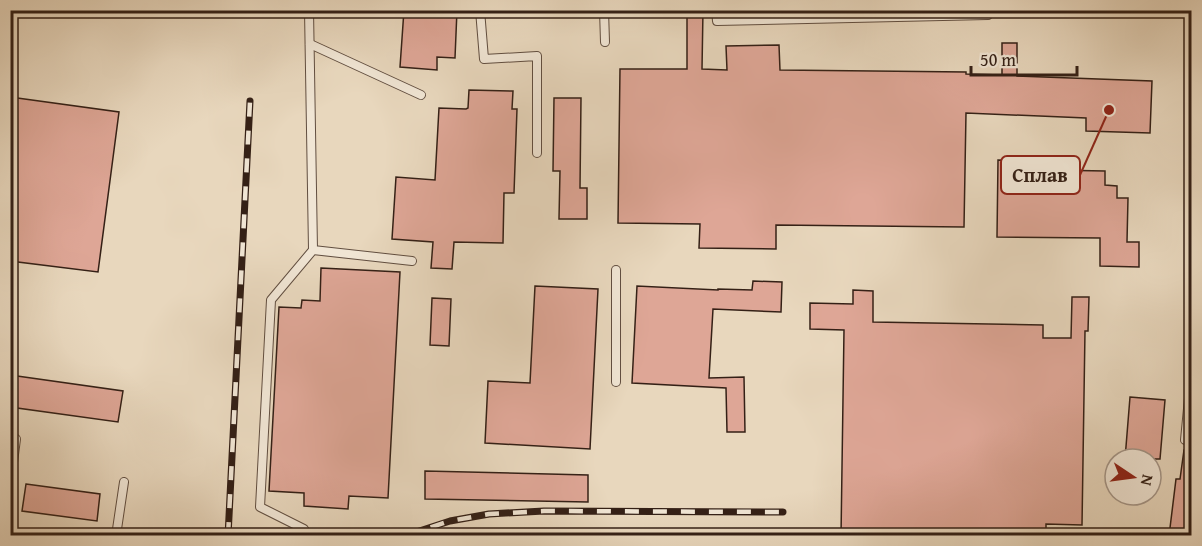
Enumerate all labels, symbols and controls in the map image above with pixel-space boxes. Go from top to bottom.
scale bar [971,39,1078,77]
text: 50 m [980,46,1016,73]
callout: Сплав [1001,156,1080,194]
text: Сплав [1012,160,1068,189]
north arrow [1103,447,1163,507]
text: N [1135,472,1161,489]

